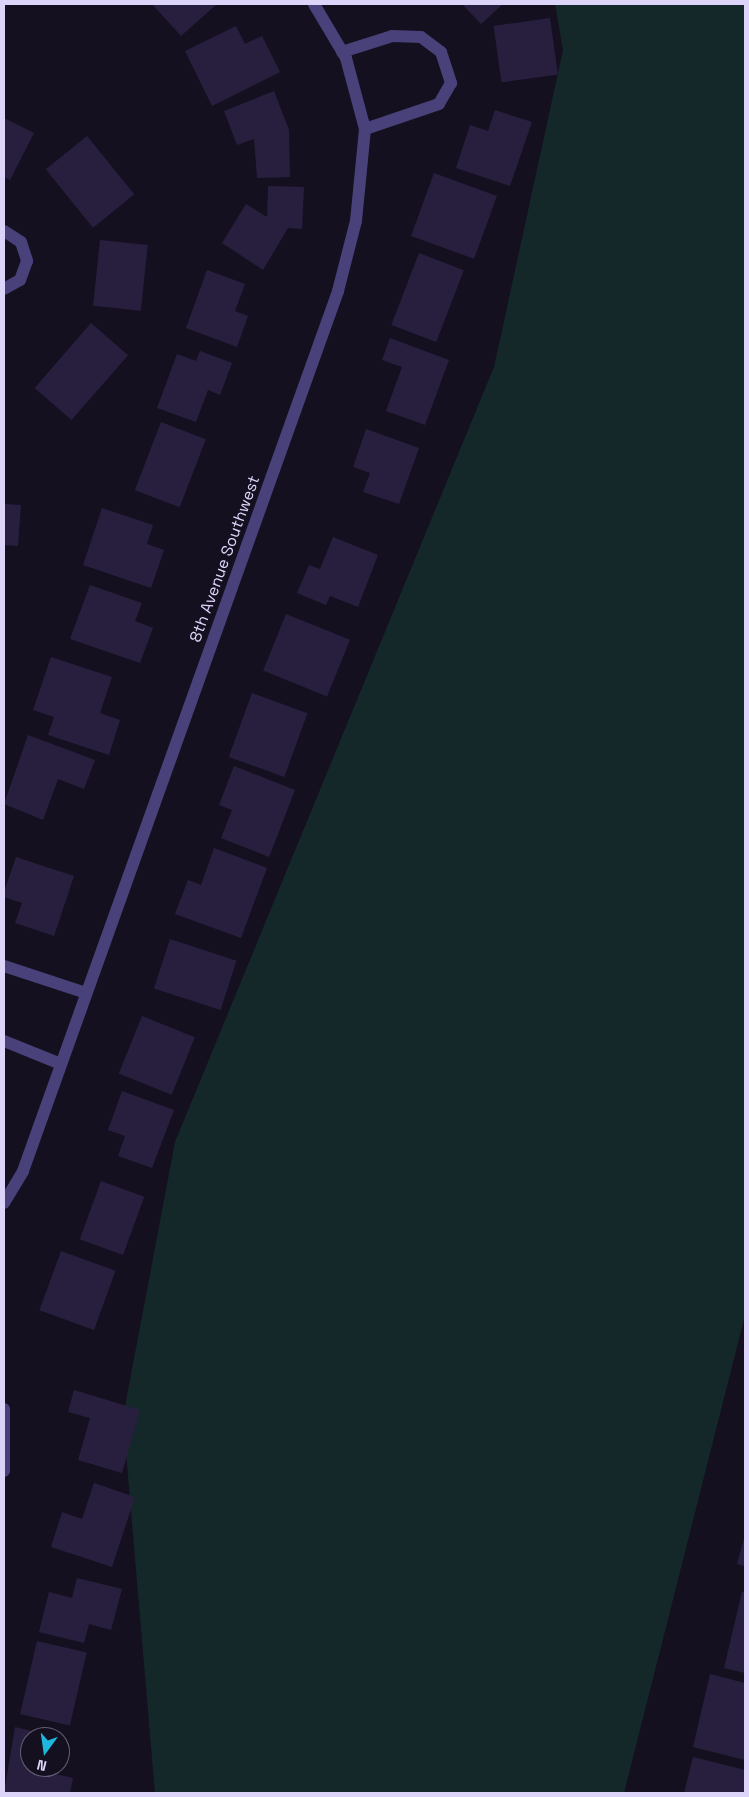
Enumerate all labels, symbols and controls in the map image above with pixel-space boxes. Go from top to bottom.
street label: 8th Avenue Southwest [186,473,264,645]
north arrow [20,1727,70,1777]
text: N [35,1756,48,1775]

